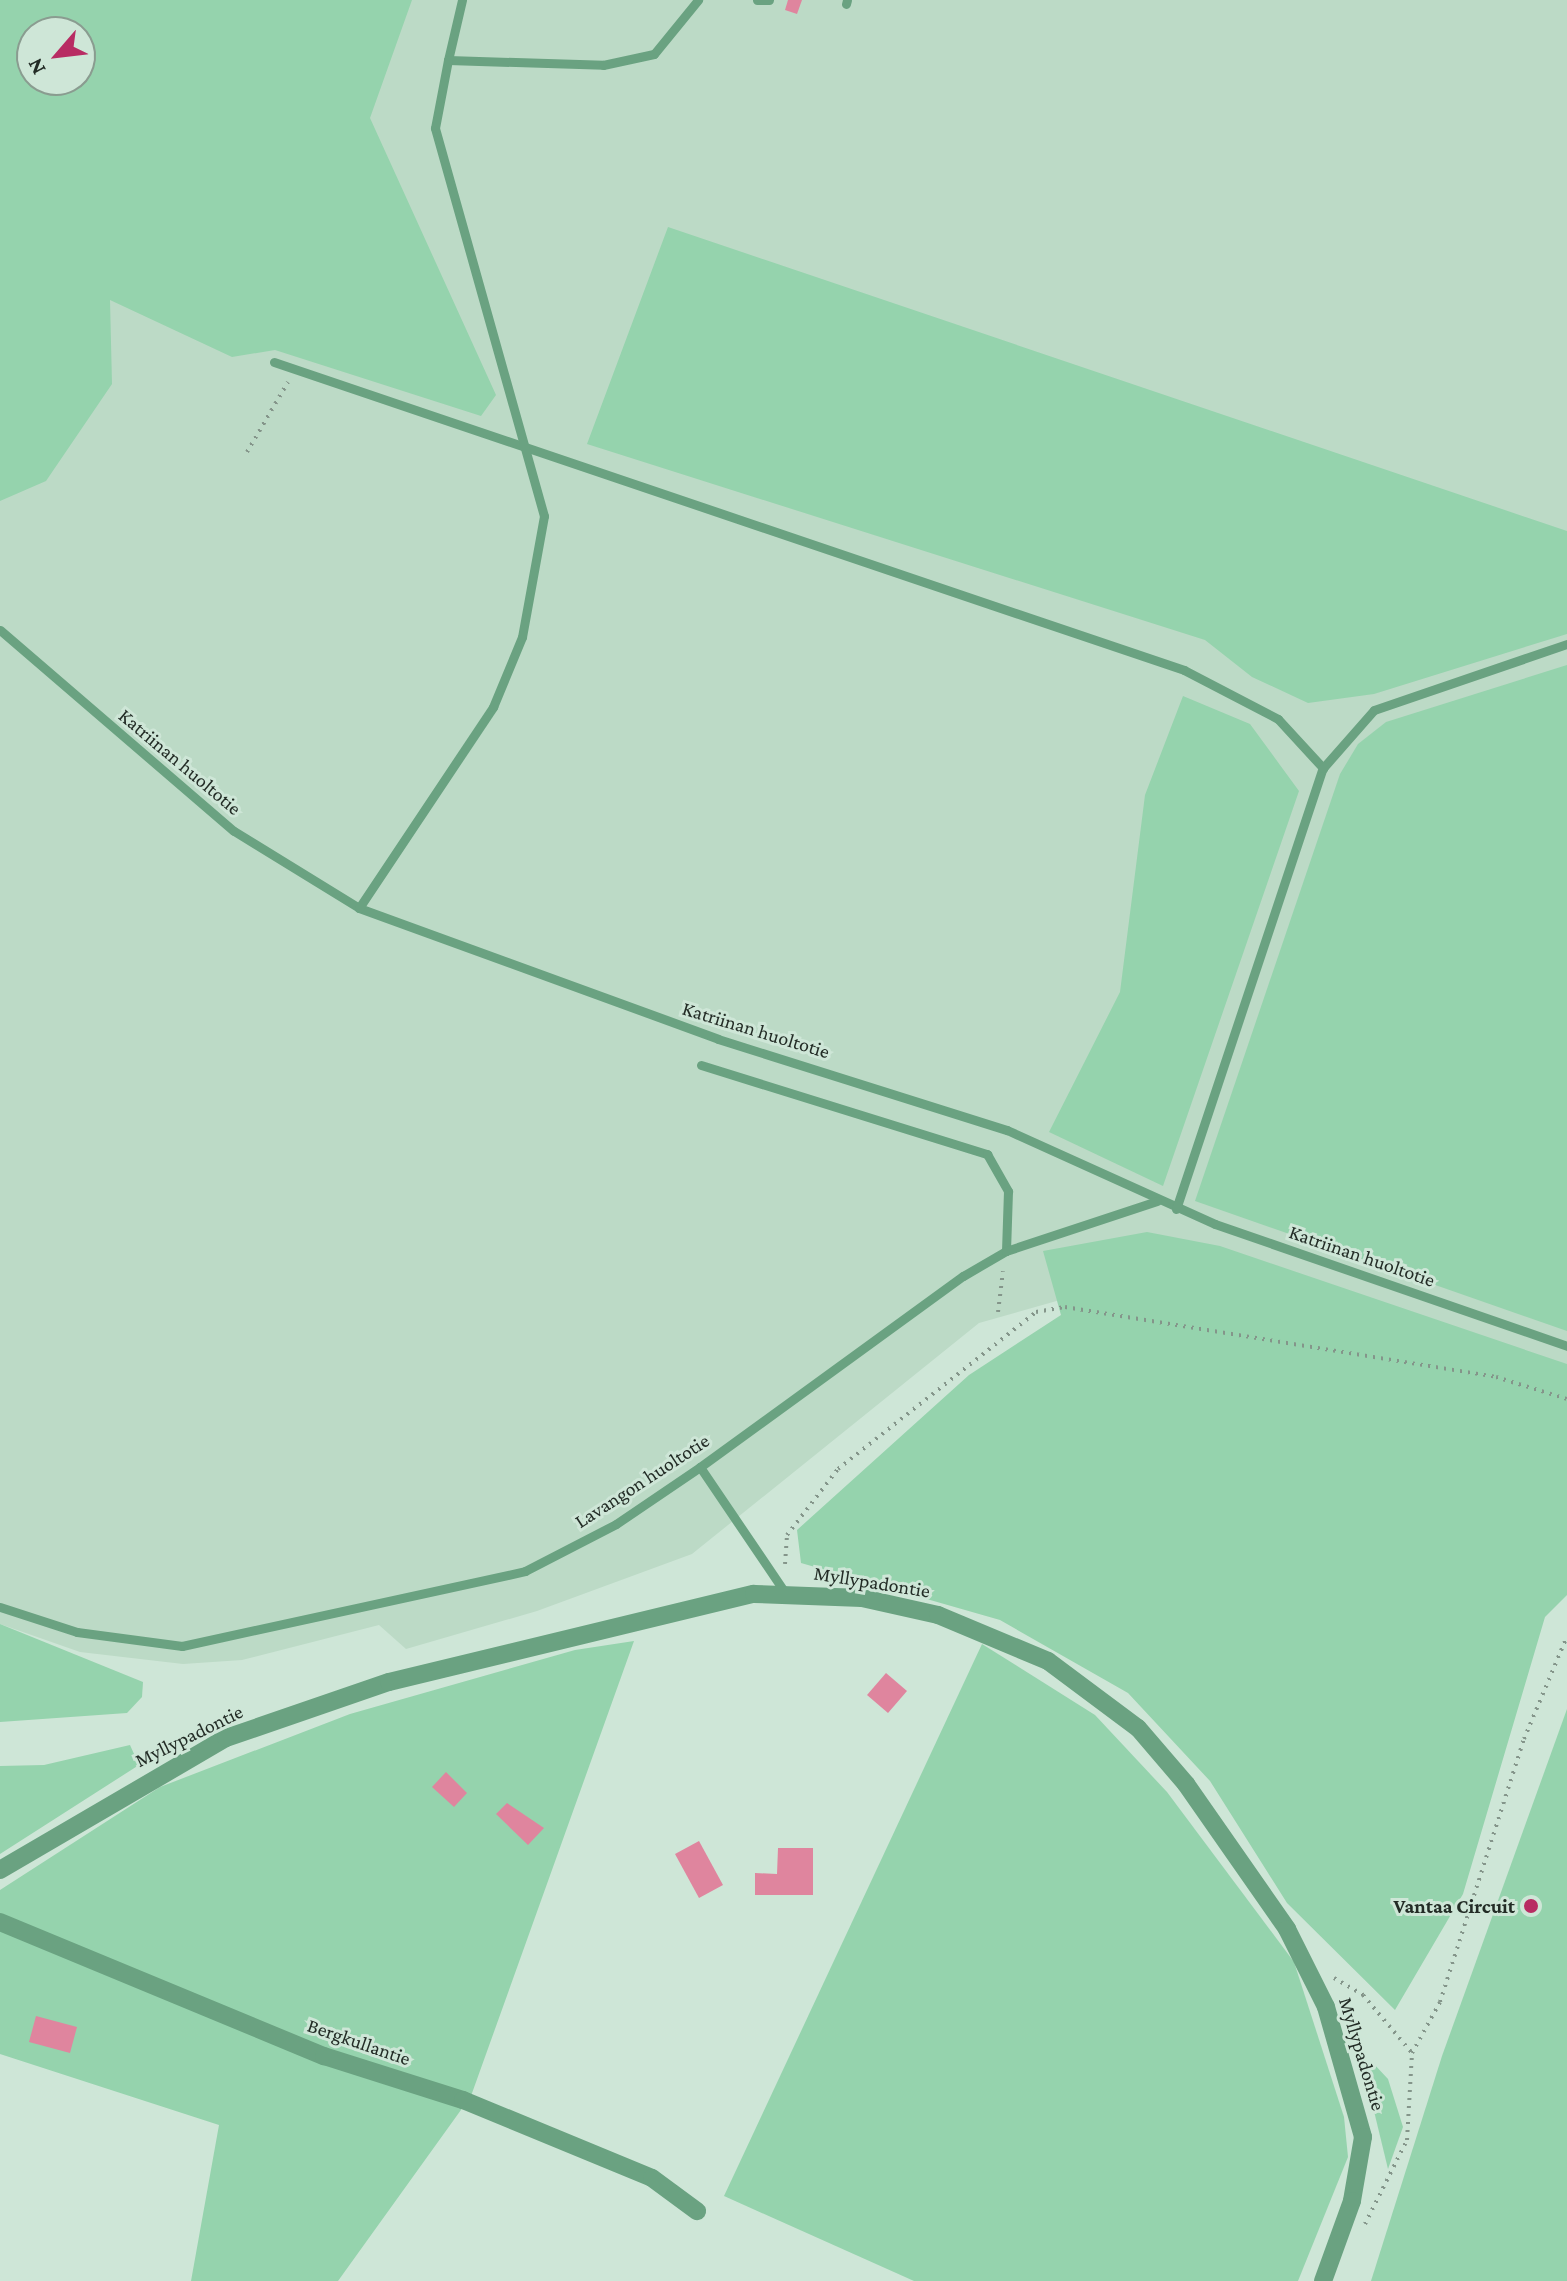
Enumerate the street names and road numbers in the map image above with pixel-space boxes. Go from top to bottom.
street label: Katriinan huoltotie [114,704,246,820]
street label: Katriinan huoltotie [679,996,833,1064]
street label: Katriinan huoltotie [1286,1220,1438,1292]
street label: Lavangon huoltotie [570,1429,714,1533]
street label: Myllypadontie [812,1561,932,1603]
street label: Myllypadontie [131,1700,247,1772]
street label: Myllypadontie [1333,1994,1391,2114]
street label: Bergkullantie [304,2013,414,2071]

